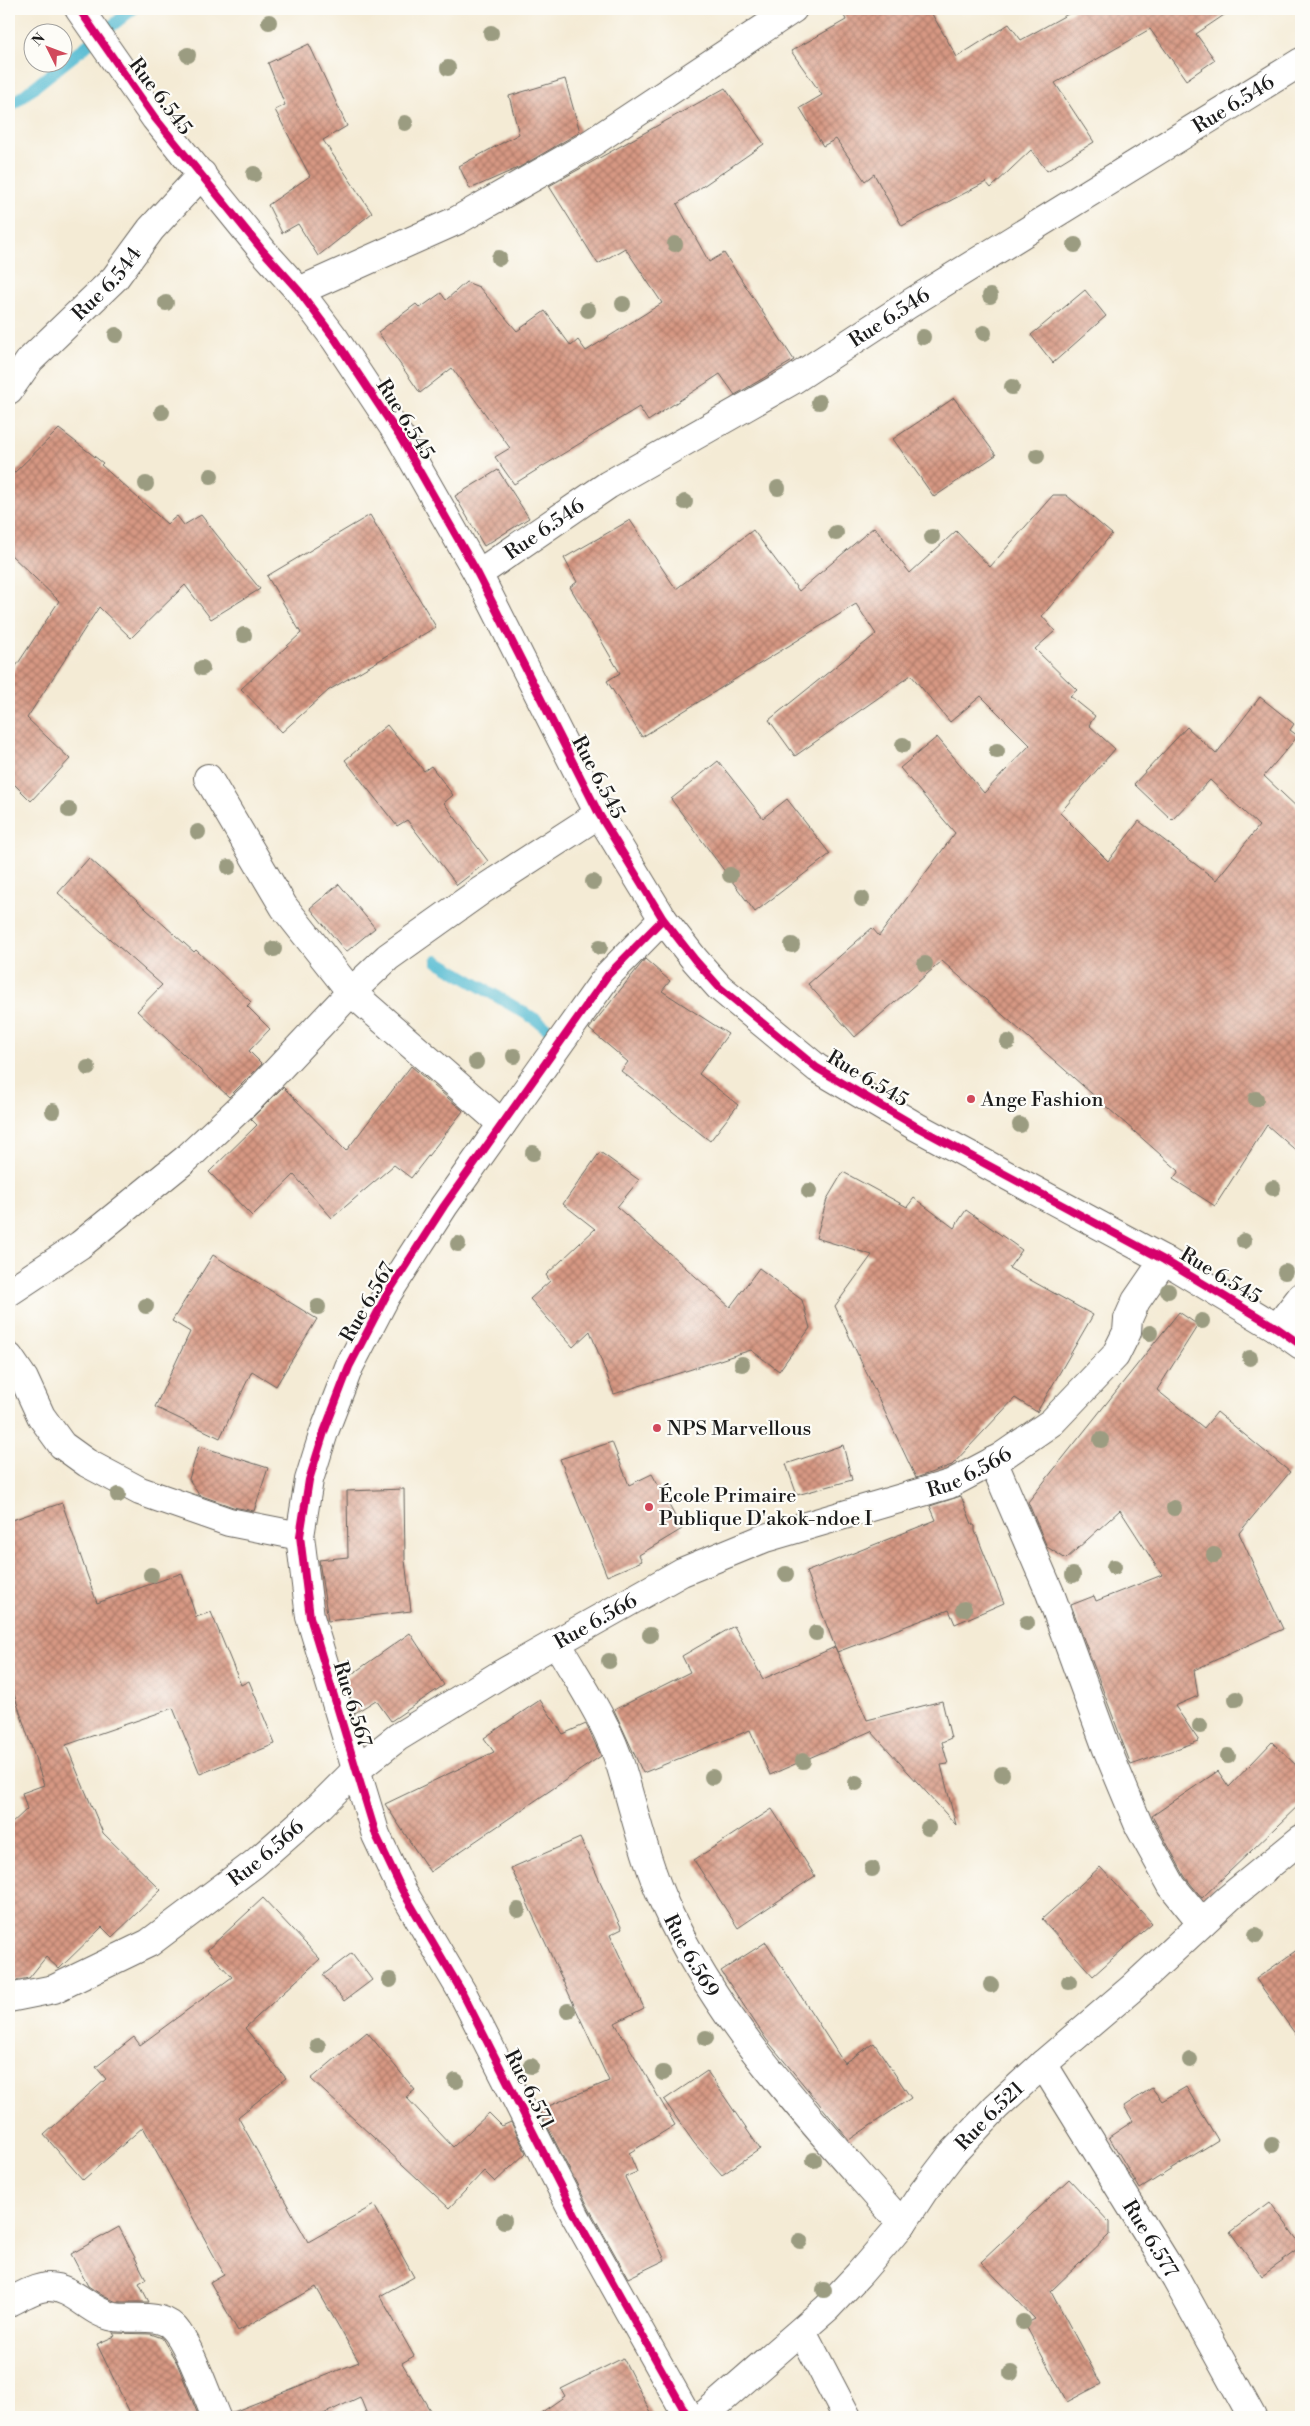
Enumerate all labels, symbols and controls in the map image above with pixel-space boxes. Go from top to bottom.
north arrow [22,22,72,72]
text: N [29,30,49,50]
street label: Rue 6.545 [123,53,197,141]
street label: Rue 6.546 [1189,70,1280,140]
street label: Rue 6.544 [67,242,148,327]
street label: Rue 6.546 [845,283,935,354]
street label: Rue 6.545 [370,375,439,465]
street label: Rue 6.546 [500,494,590,566]
street label: Rue 6.545 [565,732,630,823]
street label: Rue 6.545 [822,1045,912,1113]
place label: Ange Fashion [980,1088,1103,1113]
marker: Ange Fashion [965,1093,977,1105]
street label: Rue 6.545 [1175,1242,1265,1310]
street label: Rue 6.567 [335,1258,401,1347]
place label: NPS Marvellous [667,1417,811,1442]
marker: NPS Marvellous [651,1422,663,1434]
street label: Rue 6.566 [924,1442,1017,1504]
place label: École Primaire Publique D'akok-ndoe I [659,1483,872,1532]
marker: École Primaire Publique D'akok-ndoe I [643,1501,655,1513]
street label: Rue 6.566 [550,1589,642,1655]
street label: Rue 6.567 [327,1659,376,1750]
street label: Rue 6.566 [224,1815,310,1893]
street label: Rue 6.569 [657,1911,724,2002]
street label: Rue 6.571 [498,2046,559,2134]
street label: Rue 6.521 [951,2077,1030,2156]
street label: Rue 6.577 [1116,2196,1183,2283]

